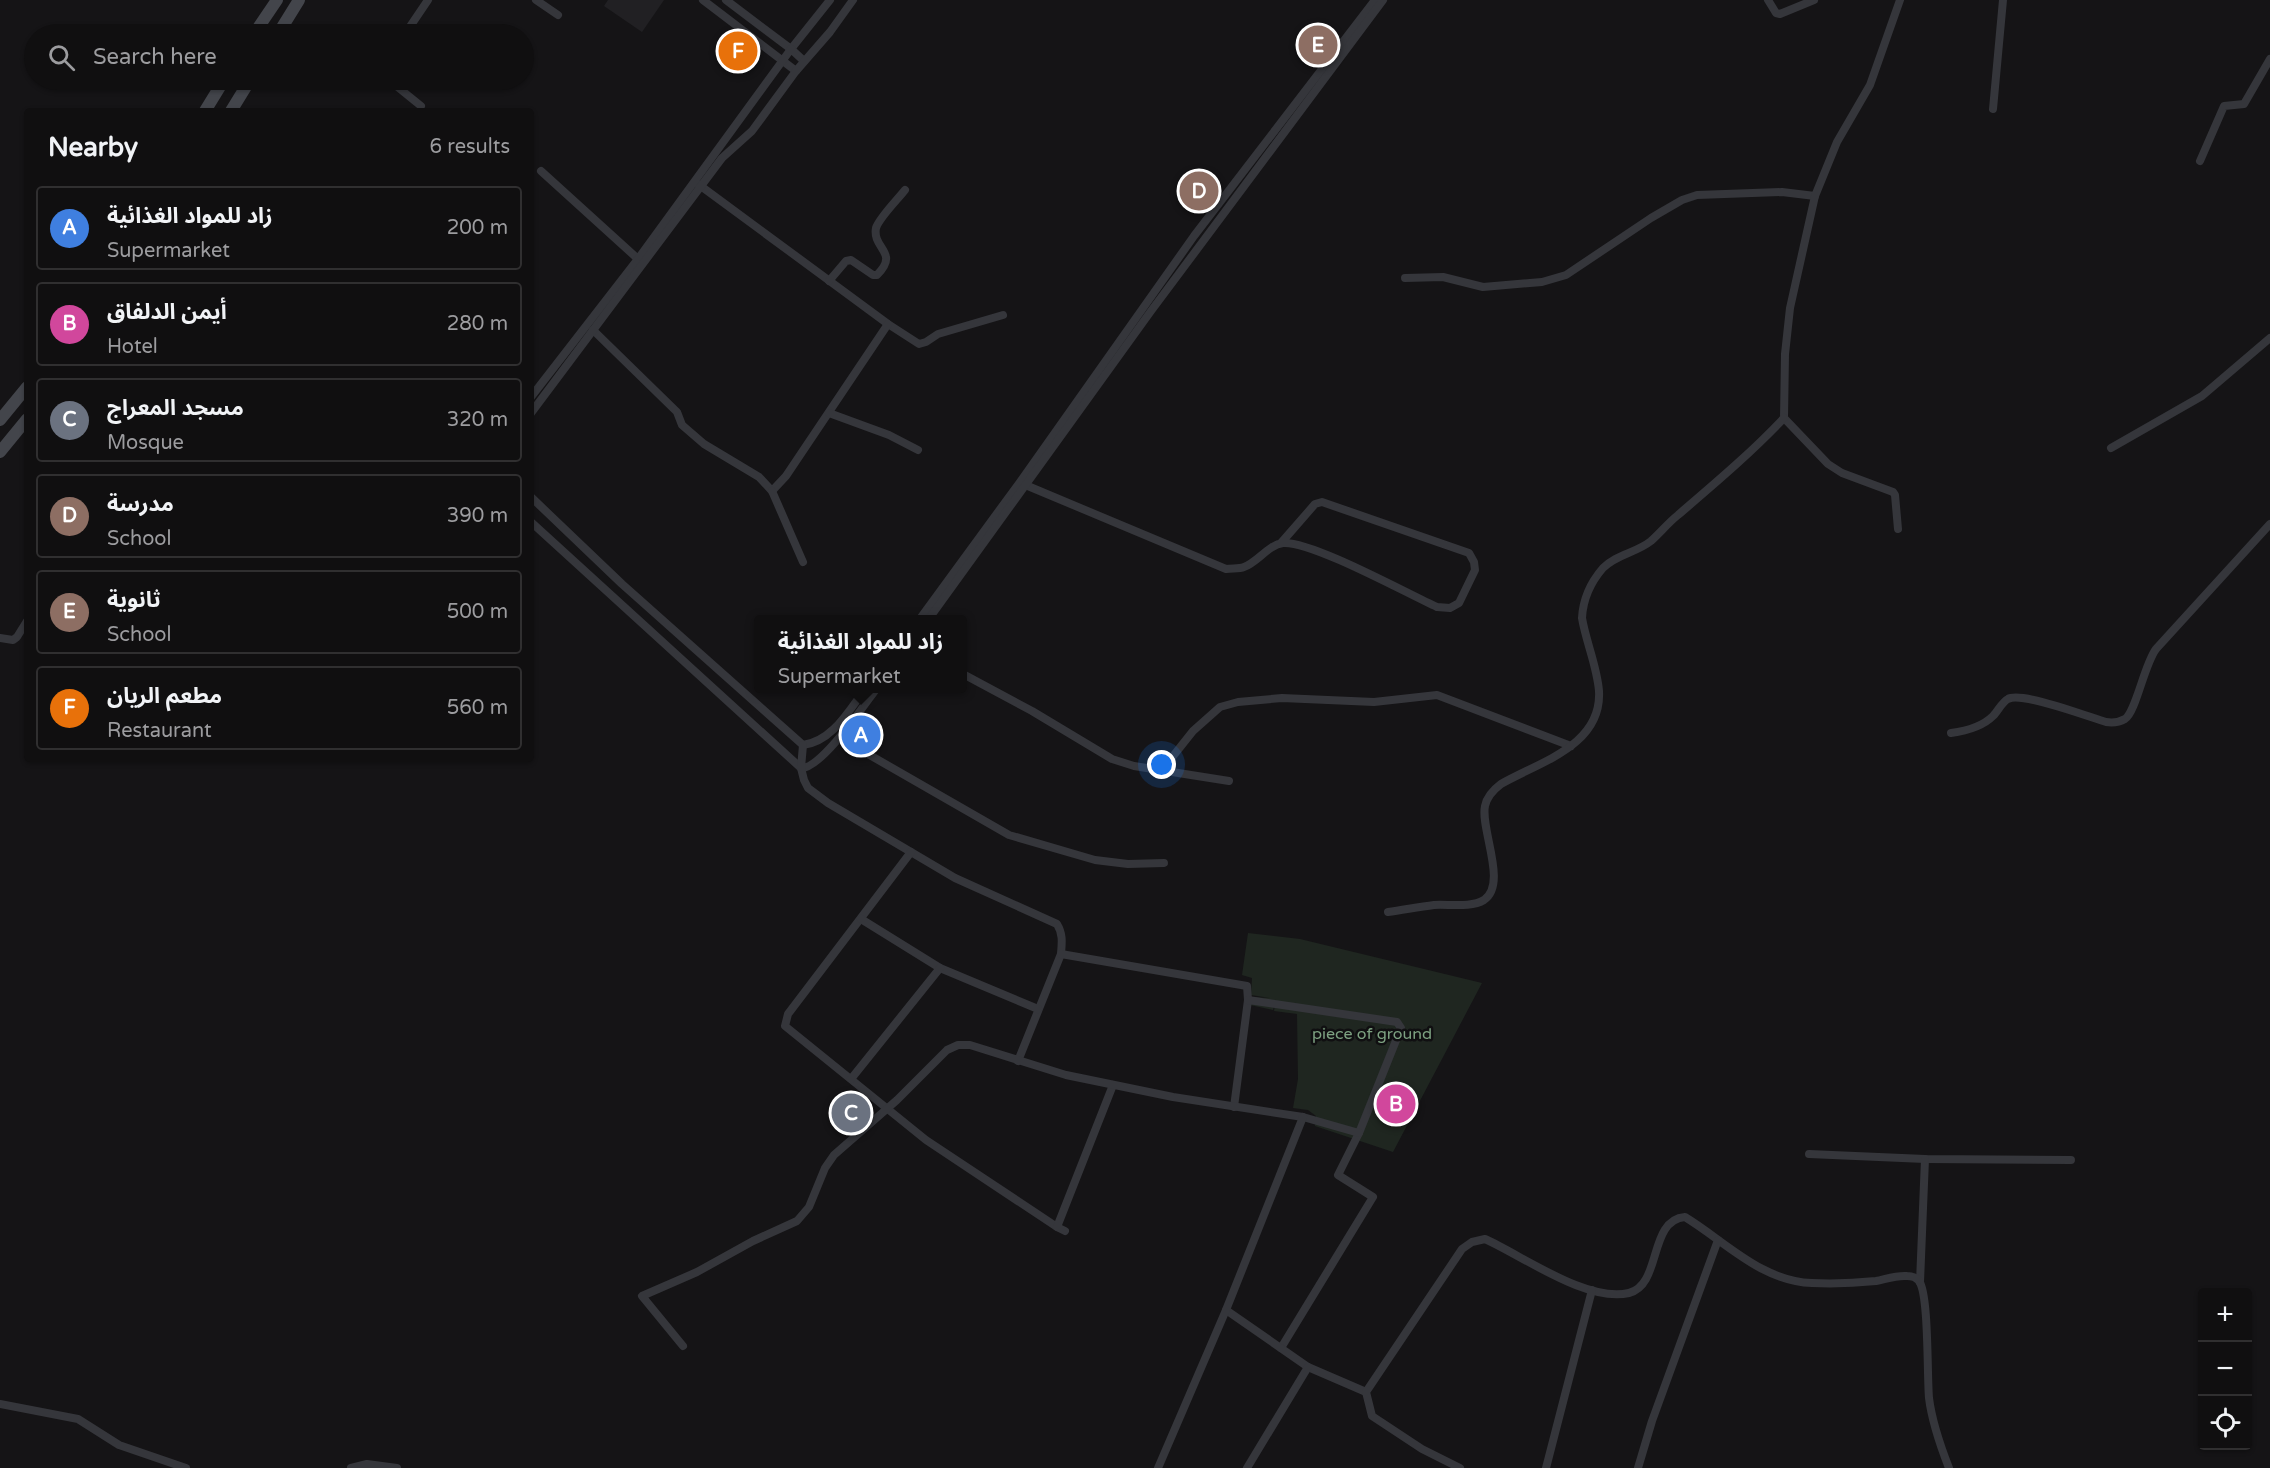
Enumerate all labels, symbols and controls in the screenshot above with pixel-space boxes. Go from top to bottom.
pin: E [1298,22,1338,68]
search box [24,24,534,90]
pin: F [718,28,758,74]
icon: search [45,41,78,74]
text: Search here [93,44,217,70]
text: Nearby [48,132,138,163]
text: 6 results [430,135,510,159]
pin: D [1180,168,1218,213]
text: زاد للمواد الغذائية [107,203,272,229]
text: A [62,216,77,240]
text: 200 m [447,216,508,240]
text: Supermarket [107,239,230,263]
text: أيمن الدلفاق [107,299,227,325]
text: B [63,312,76,336]
text: 280 m [447,312,508,336]
text: Hotel [107,335,158,359]
text: مسجد المعراج [107,395,244,421]
text: C [63,408,76,432]
text: 320 m [447,408,508,432]
text: Mosque [107,431,184,455]
text: مدرسة [107,491,174,517]
text: D [62,504,77,528]
text: 390 m [447,504,508,528]
text: School [107,527,171,551]
text: ثانوية [107,587,161,613]
text: E [63,600,76,624]
text: 500 m [447,600,508,624]
popup [754,615,967,693]
text: School [107,623,171,647]
text: زاد للمواد الغذائية [778,629,943,655]
text: Supermarket [778,665,901,689]
text: مطعم الريان [107,683,222,709]
text: F [63,696,76,720]
text: 560 m [447,696,508,720]
pin: A [842,712,880,758]
text: Restaurant [107,719,212,743]
your location [1147,750,1176,779]
park label: piece of ground [1312,1024,1432,1044]
pin: B [1376,1082,1416,1126]
pin: C [832,1090,870,1136]
map controls [2198,1288,2252,1450]
button: + [2198,1288,2252,1342]
button: − [2198,1342,2252,1396]
button: locate [2198,1396,2252,1450]

